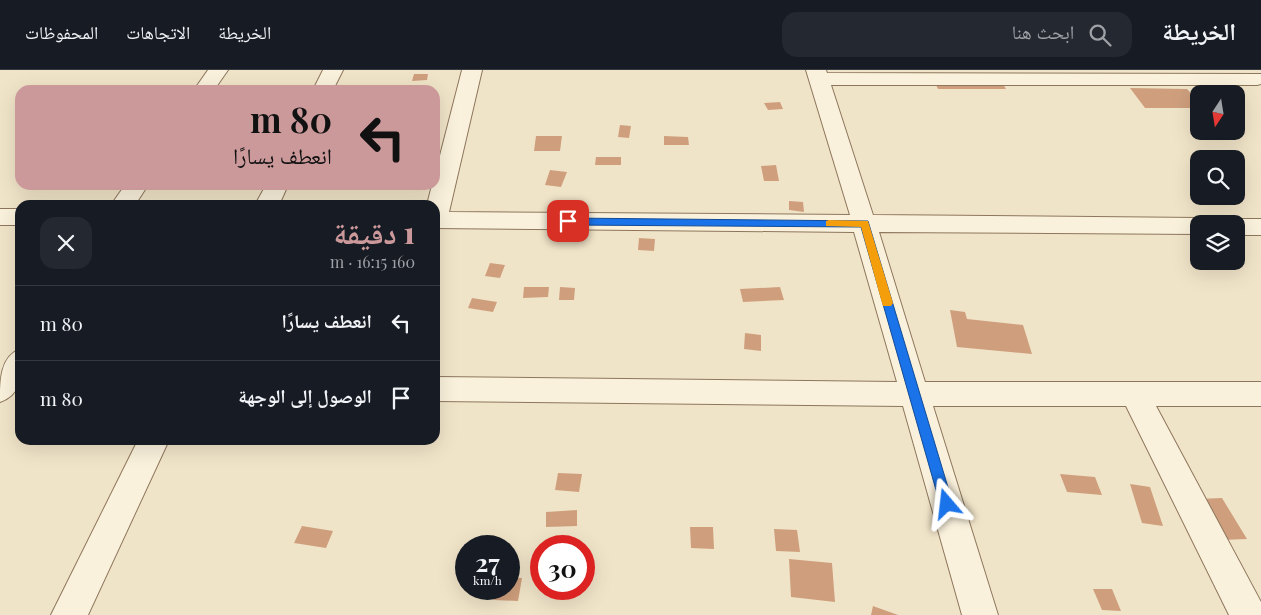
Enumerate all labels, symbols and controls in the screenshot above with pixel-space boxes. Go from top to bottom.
search box [782,12,1132,57]
text: الخريطة [1162,14,1236,46]
text: ابحث هنا [1012,18,1074,44]
text: المحفوظات [25,20,98,44]
text: الاتجاهات [126,20,190,44]
text: الخريطة [218,20,271,44]
icon: search [1086,21,1114,49]
north arrow [1190,85,1245,140]
map controls [1190,85,1245,270]
text: 80 m [250,95,332,142]
icon: left [350,105,415,170]
text: انعطف يسارًا [233,140,332,170]
button: search [1190,150,1245,205]
pin [547,200,589,242]
icon: arrive [554,207,582,235]
text: 1 دقيقة [334,212,415,252]
button: layers [1190,215,1245,270]
button: close [40,217,92,269]
text: 160 m · 16:15 [330,251,415,272]
text: انعطف يسارًا [281,307,372,333]
icon: left [387,309,415,337]
text: 80 m [40,310,83,336]
text: الوصول إلى الوجهة [238,382,372,408]
icon: arrive [387,384,415,412]
text: 80 m [40,385,83,411]
position arrow [920,477,972,529]
speed limit sign: 30 [530,535,595,600]
text: 27 [475,545,500,578]
text: km/h [473,572,502,588]

